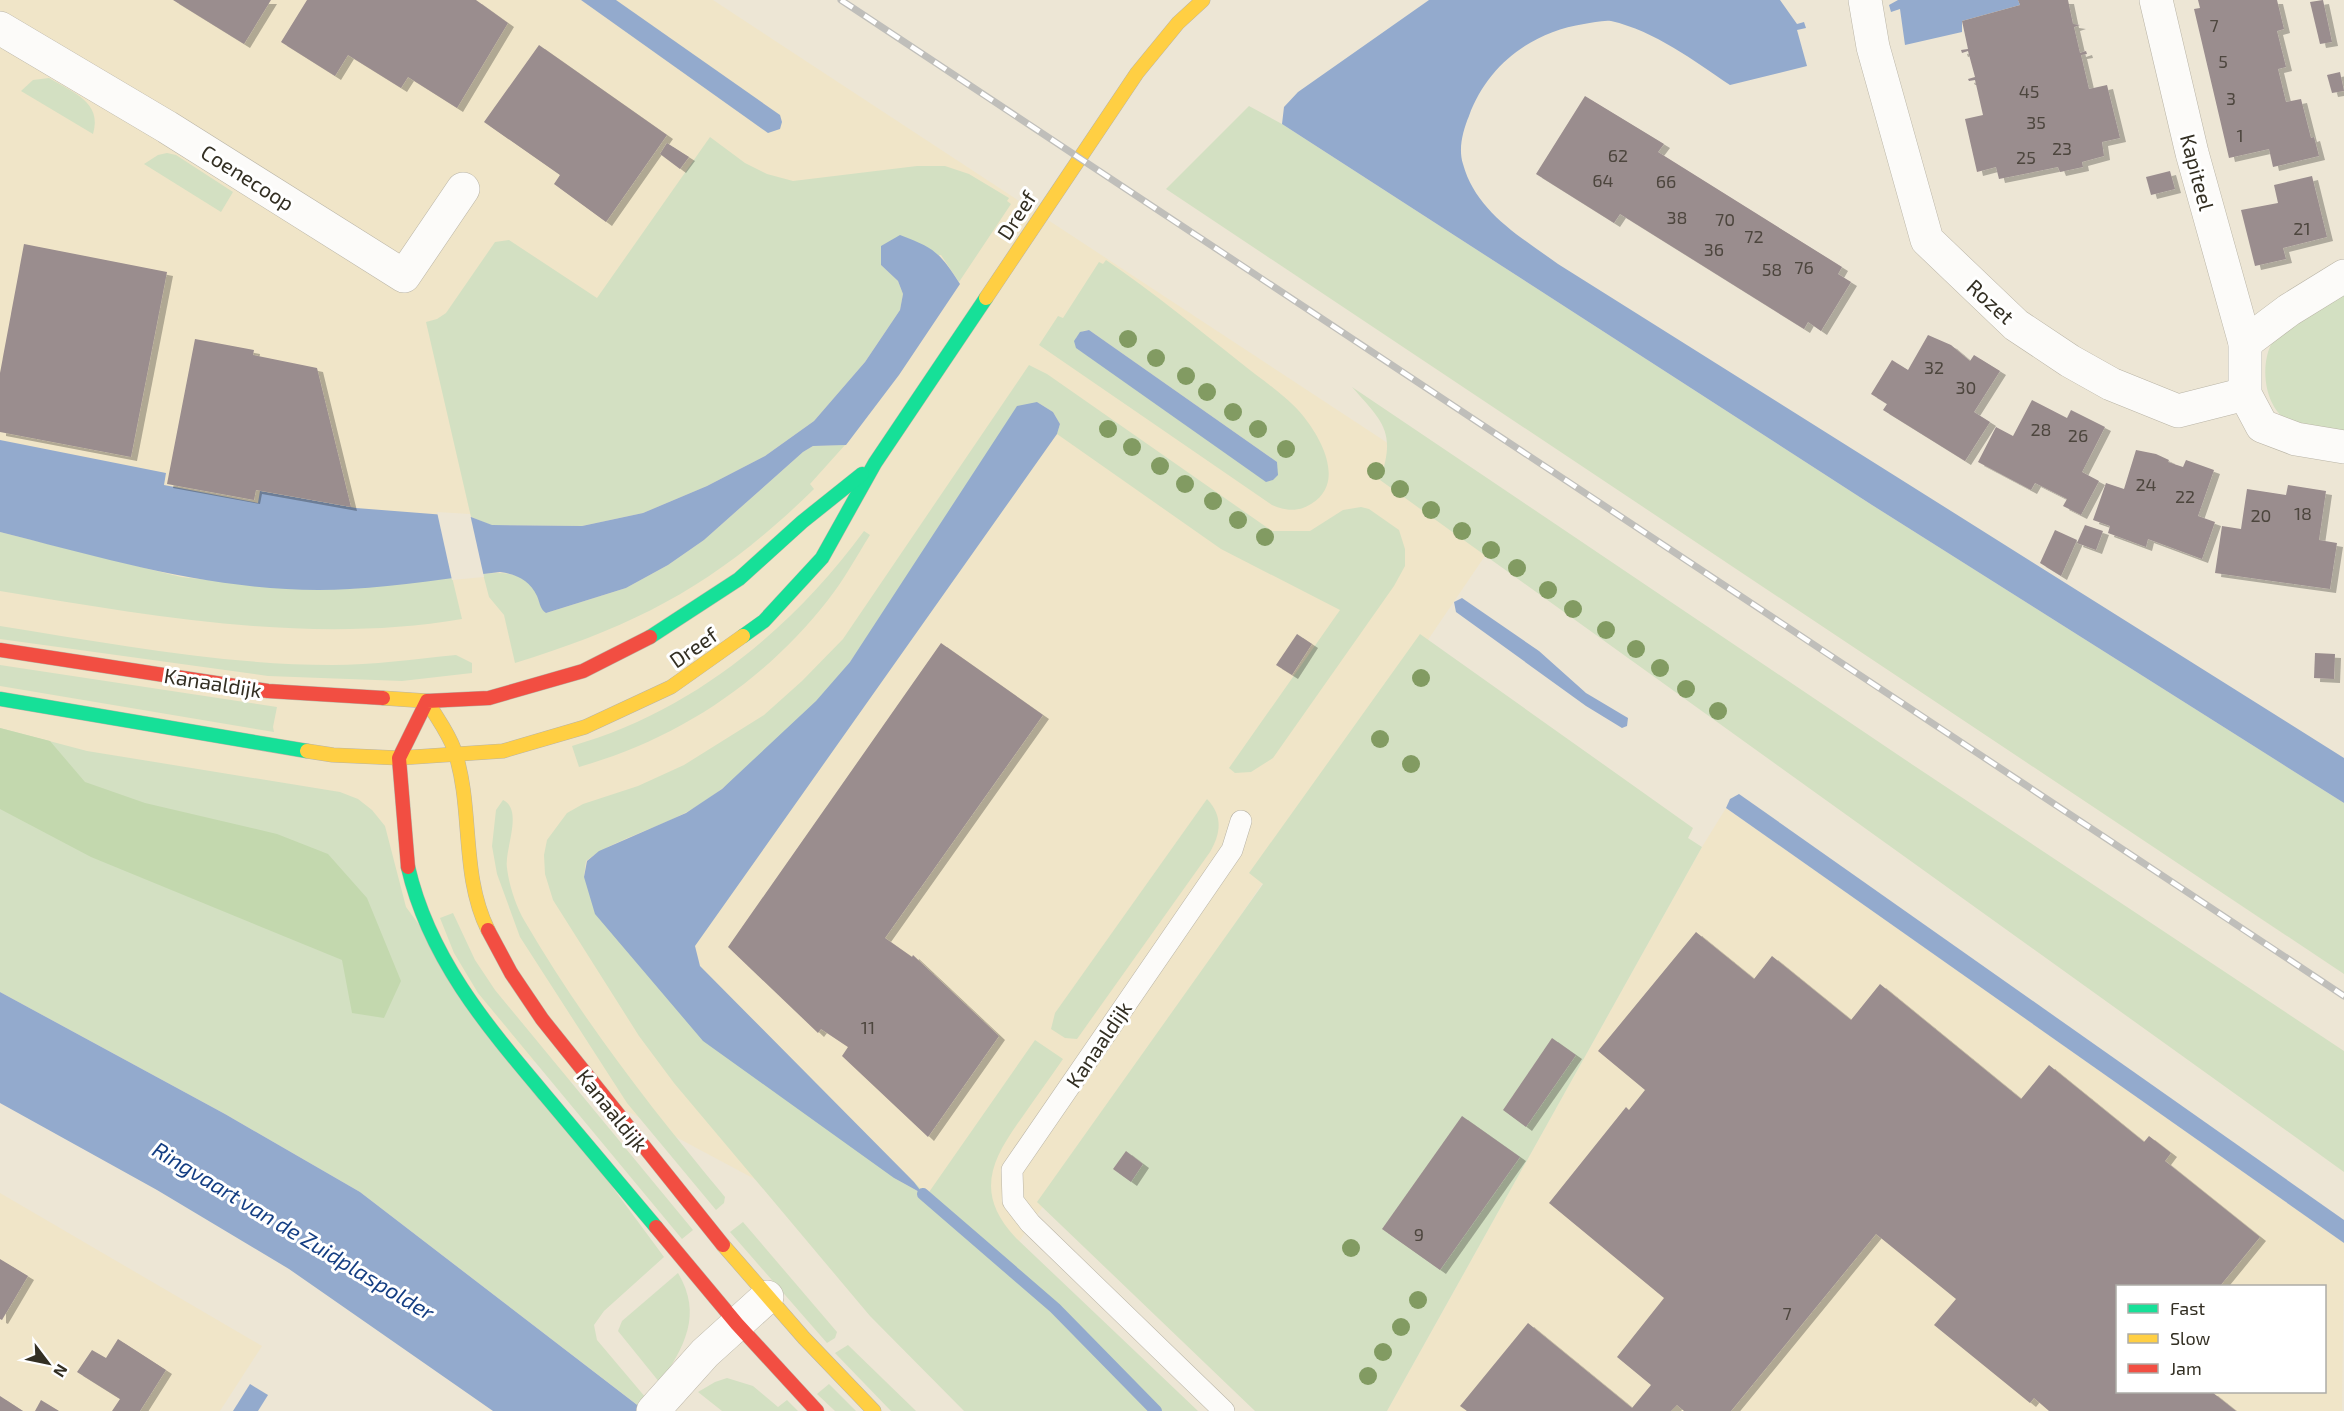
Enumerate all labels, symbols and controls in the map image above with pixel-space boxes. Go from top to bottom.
house number: 7 [2209,14,2219,36]
house number: 5 [2218,50,2228,72]
house number: 45 [2019,80,2039,102]
house number: 3 [2226,87,2236,109]
house number: 35 [2026,111,2046,133]
house number: 1 [2236,124,2244,146]
street label: Kapiteel [2176,131,2220,214]
house number: 23 [2052,137,2072,159]
street label: Coenecoop [197,139,299,215]
house number: 62 [1608,144,1628,166]
house number: 25 [2016,146,2036,168]
house number: 64 [1592,169,1614,191]
house number: 66 [1656,170,1676,192]
street label: Dreef [991,185,1041,244]
house number: 38 [1667,206,1687,228]
house number: 70 [1715,208,1735,230]
house number: 21 [2293,217,2311,239]
house number: 72 [1744,225,1764,247]
house number: 36 [1704,238,1724,260]
house number: 76 [1794,256,1814,278]
house number: 58 [1762,258,1782,280]
street label: Rozet [1962,273,2020,329]
house number: 32 [1924,356,1944,378]
house number: 30 [1956,376,1976,398]
house number: 28 [2030,418,2052,440]
house number: 26 [2068,424,2088,446]
house number: 24 [2135,473,2157,495]
house number: 22 [2175,485,2195,507]
house number: 18 [2294,502,2312,524]
house number: 20 [2251,504,2271,526]
street label: Dreef [664,621,723,672]
street label: Kanaaldijk [162,662,264,703]
street label: Kanaaldijk [1060,996,1137,1092]
house number: 11 [861,1016,875,1038]
street label: Kanaaldijk [571,1064,654,1157]
water label: Ringvaart van de Zuidplaspolder [148,1135,441,1325]
house number: 9 [1414,1223,1424,1245]
legend [2116,1285,2326,1393]
text: Fast [2170,1297,2205,1319]
house number: 7 [1782,1302,1792,1324]
text: Slow [2170,1327,2211,1349]
north arrow [18,1333,78,1393]
text: Jam [2170,1357,2202,1379]
text: N [50,1361,72,1381]

